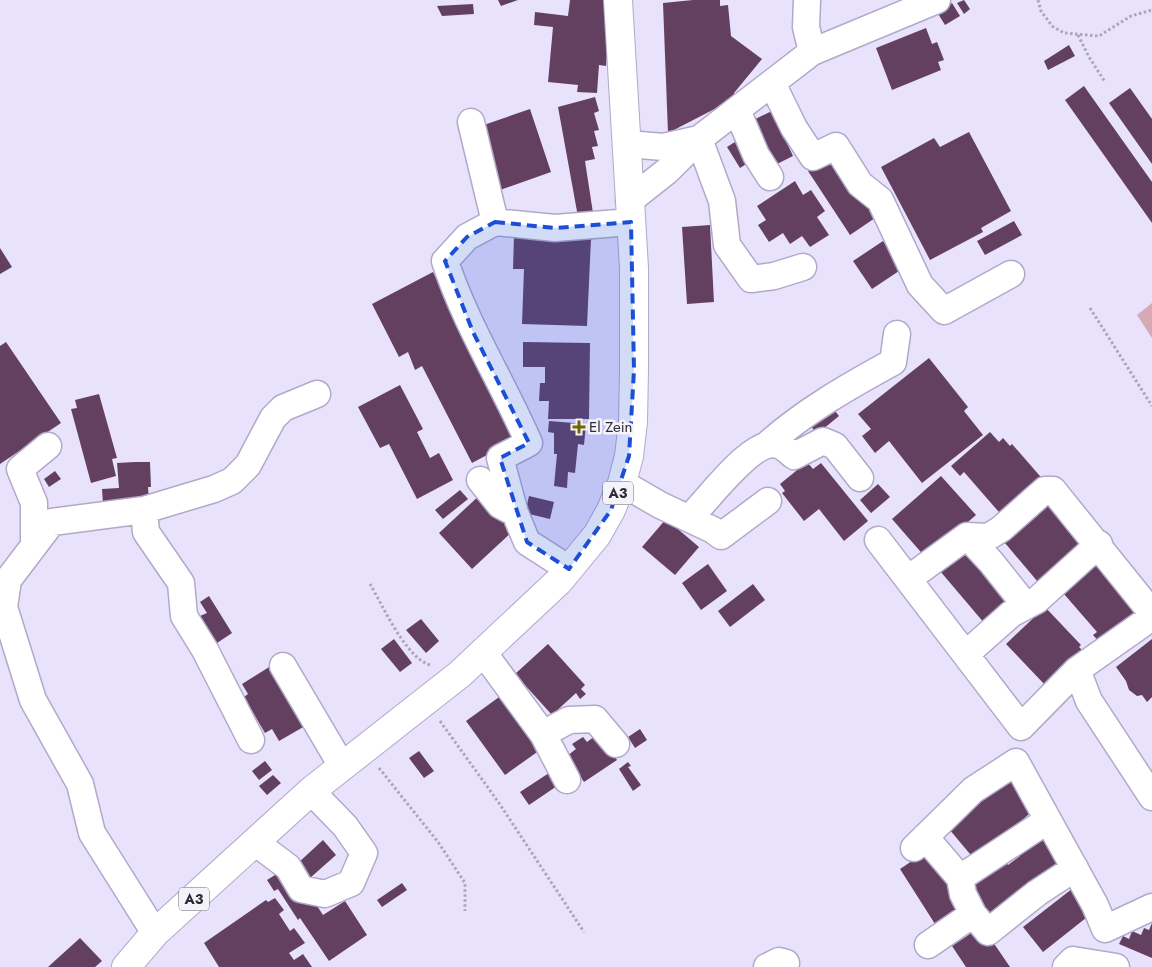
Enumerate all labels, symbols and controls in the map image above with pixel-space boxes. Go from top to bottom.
place label: El Zein [589,416,632,438]
marker: El Zein [573,421,585,433]
road number: A3 [603,482,633,504]
road number: A3 [179,888,209,911]

